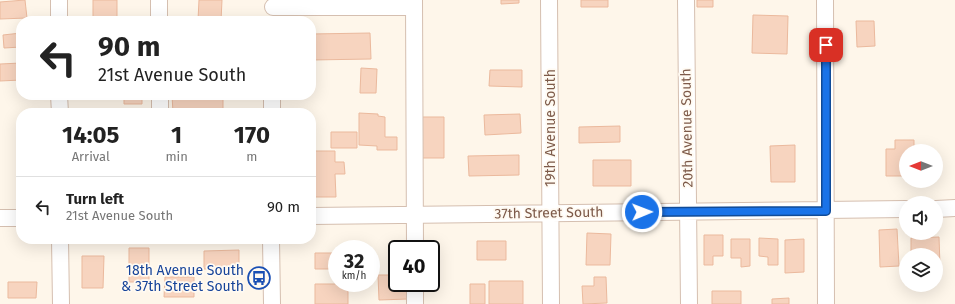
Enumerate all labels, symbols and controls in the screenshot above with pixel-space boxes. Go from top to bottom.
pin [809,28,843,62]
text: 90 m [98,30,160,63]
icon: left [32,32,84,84]
icon: arrive [815,34,837,56]
text: 21st Avenue South [98,64,246,86]
street label: 20th Avenue South [677,68,697,188]
street label: 19th Avenue South [542,69,559,187]
text: 14:05 [62,121,119,149]
text: 1 [171,121,182,149]
text: 170 [234,121,270,149]
north arrow [899,144,943,188]
map controls [899,144,943,292]
text: Arrival [72,149,110,164]
text: min [165,149,188,164]
text: m [246,149,257,164]
text: Turn left [66,190,124,208]
position arrow [621,191,663,233]
icon: left [32,196,54,218]
button: sound [899,196,943,240]
text: 90 m [267,198,300,216]
street label: 37th Street South [494,204,604,222]
text: 21st Avenue South [66,208,173,223]
speed limit sign: 40 [388,240,440,292]
button: layers [899,248,943,292]
text: 32 [344,249,364,273]
place label: 18th Avenue South & 37th Street South [121,262,244,295]
bus stop icon: 18th Avenue South & 37th Street South [246,265,272,291]
text: km/h [342,270,366,282]

